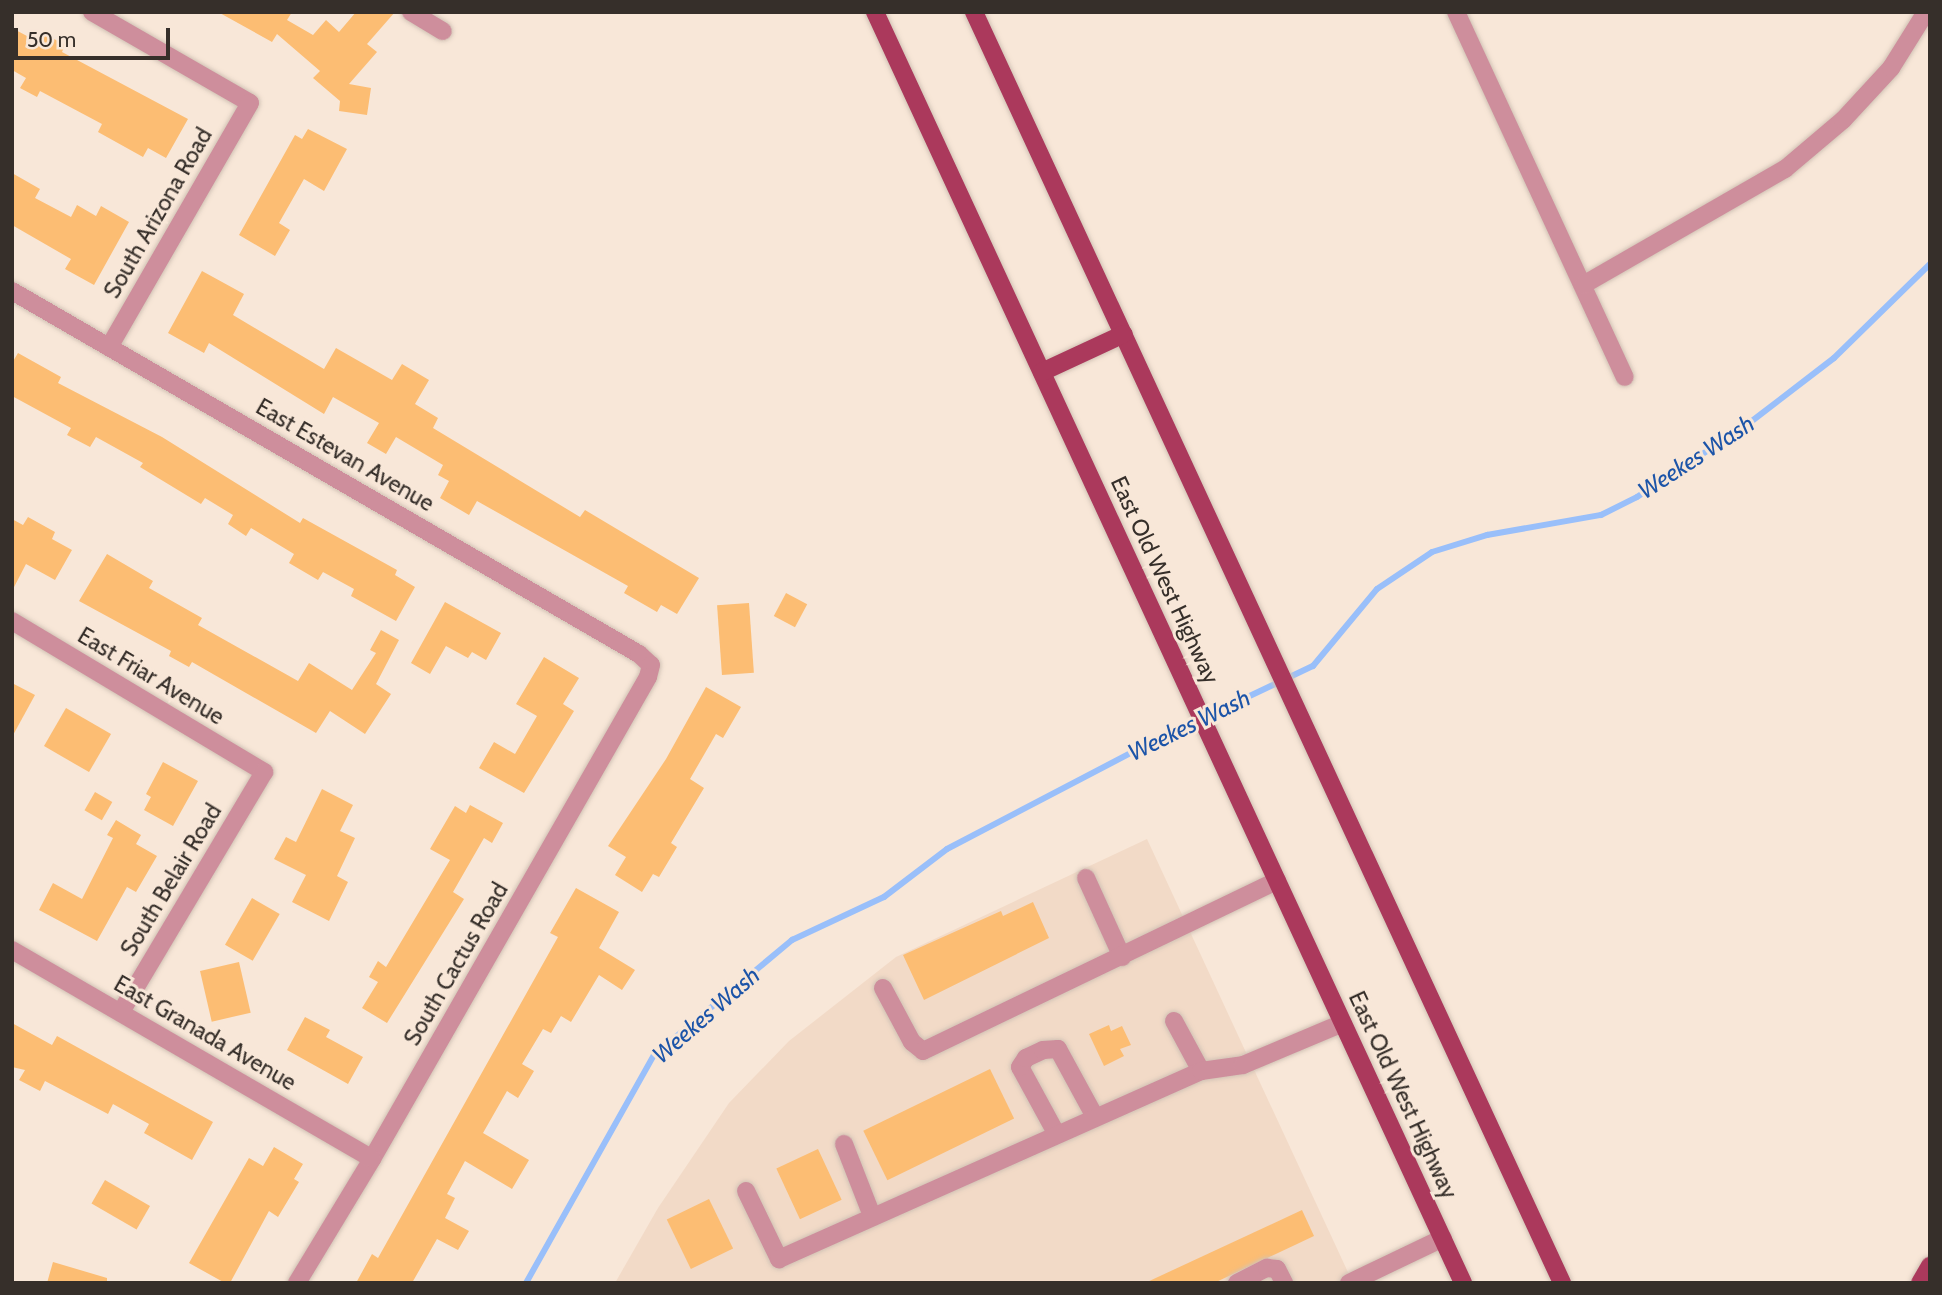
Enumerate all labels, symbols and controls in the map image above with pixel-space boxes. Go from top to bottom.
scale bar [18,14,173,58]
text: 50 m [27,27,76,52]
street label: South Arizona Road [98,123,218,303]
street label: East Estevan Avenue [251,393,439,517]
water label: Weekes Wash [1633,409,1759,505]
street label: East Old West Highway [1105,472,1225,688]
street label: East Friar Avenue [73,621,229,731]
water label: Weekes Wash [1123,683,1255,767]
street label: South Belair Road [115,799,227,961]
street label: South Cactus Road [398,878,514,1050]
water label: Weekes Wash [647,961,765,1069]
street label: East Granada Avenue [109,970,301,1096]
street label: East Old West Highway [1343,987,1463,1203]

